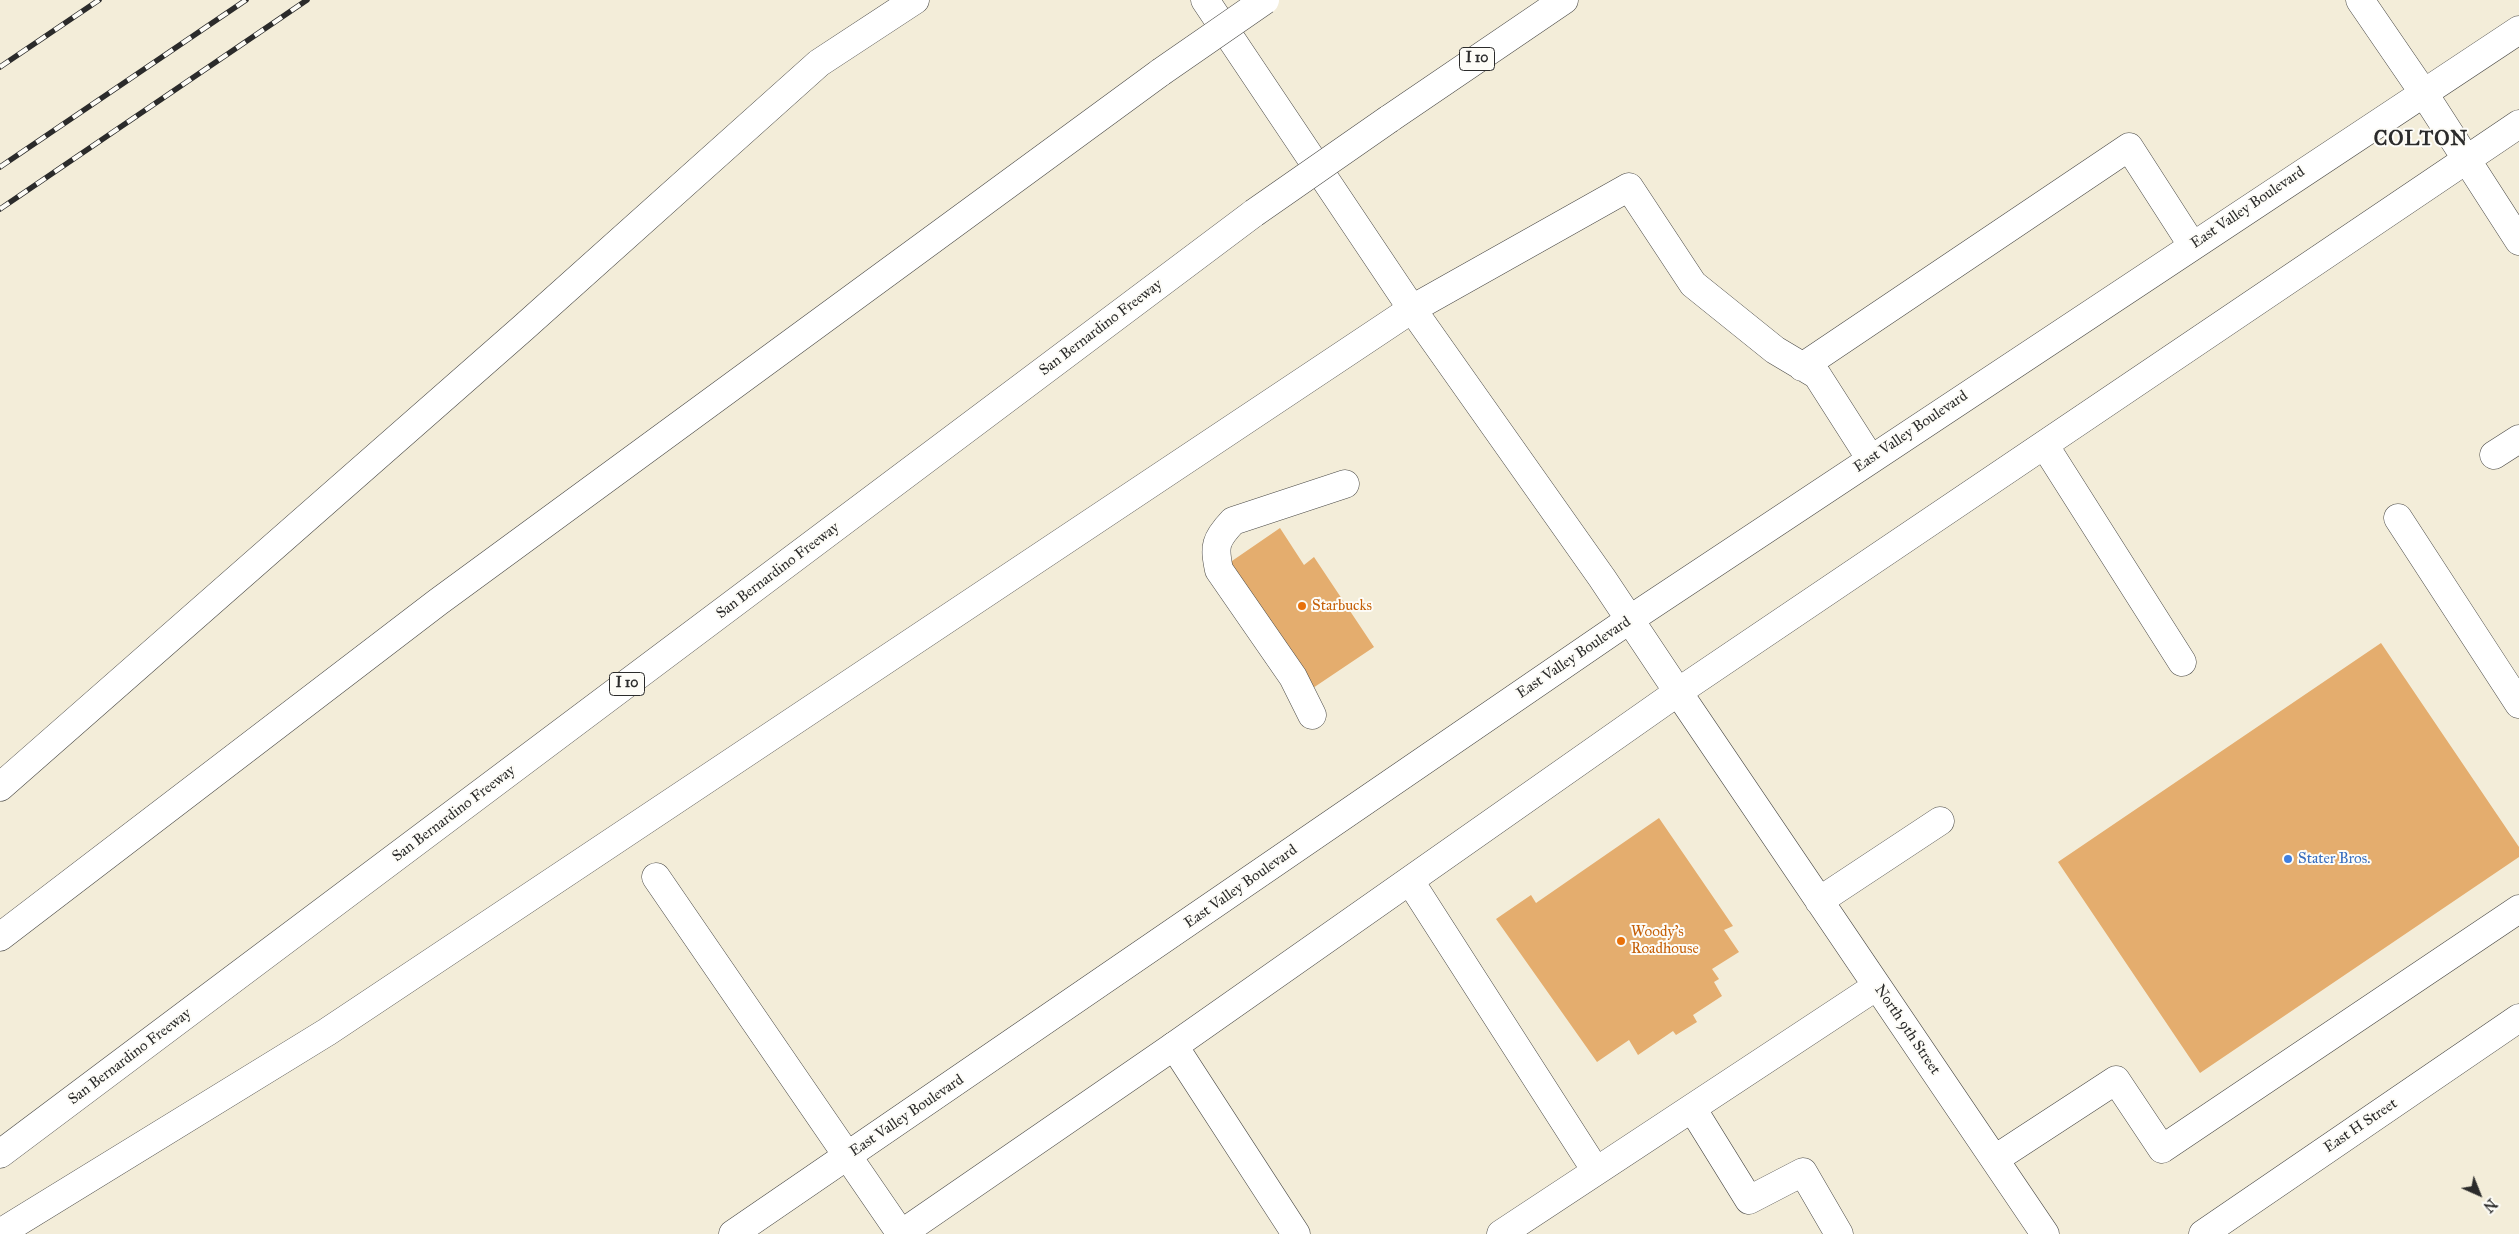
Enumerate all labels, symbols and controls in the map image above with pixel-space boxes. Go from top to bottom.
road number: I 10 [1460,48,1494,70]
district label: COLTON [2373,128,2469,152]
street label: East Valley Boulevard [2188,163,2308,253]
street label: San Bernardino Freeway [1036,276,1166,380]
street label: East Valley Boulevard [1851,387,1971,477]
street label: San Bernardino Freeway [713,519,843,623]
place label: Starbucks [1312,597,1372,615]
marker: Starbucks [1296,600,1308,612]
street label: East Valley Boulevard [1514,613,1634,703]
road number: I 10 [610,672,644,696]
street label: San Bernardino Freeway [389,762,519,866]
street label: East Valley Boulevard [1181,841,1301,933]
place label: Stater Bros. [2298,850,2370,868]
marker: Stater Bros. [2282,853,2294,865]
place label: Woody's Roadhouse [1631,923,1699,958]
marker: Woody's Roadhouse [1615,935,1627,947]
street label: North 9th Street [1870,982,1944,1078]
street label: San Bernardino Freeway [65,1005,195,1109]
street label: East Valley Boulevard [847,1071,967,1161]
street label: East H Street [2321,1095,2401,1157]
north arrow [2454,1169,2504,1219]
text: N [2480,1195,2500,1215]

